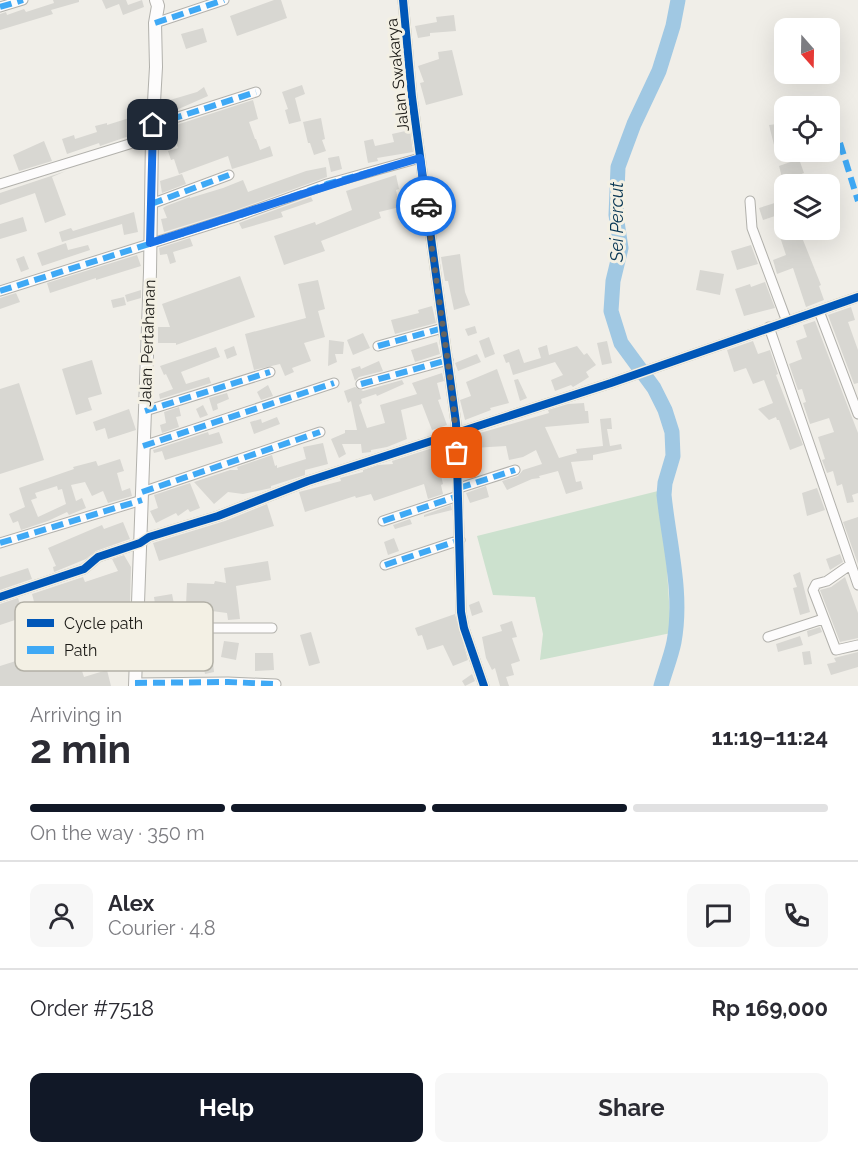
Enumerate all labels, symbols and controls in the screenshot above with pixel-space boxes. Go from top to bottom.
street label: Jalan Swakarya [382,17,413,132]
north arrow [774,18,840,84]
map controls [774,18,840,240]
button: locate [774,96,840,162]
pin [127,99,178,150]
icon: home [136,108,169,141]
button: layers [774,174,840,240]
courier [396,176,456,236]
water label: Sei Percut [606,182,627,263]
icon: car [410,190,443,223]
street label: Jalan Pertahanan [136,279,159,407]
pin [431,427,482,478]
icon: bag [440,436,473,469]
legend [15,602,213,671]
text: Cycle path [64,614,143,633]
text: Path [64,641,97,660]
text: Arriving in [30,703,122,727]
text: 11:19–11:24 [712,724,828,750]
text: 2 min [30,726,131,772]
text: On the way · 350 m [30,821,205,845]
button: person [30,884,93,947]
button: chat [687,884,750,947]
button: phone [765,884,828,947]
text: Alex [108,890,154,916]
text: Courier · 4.8 [108,916,216,940]
text: Order #7518 [30,995,154,1021]
text: Rp 169,000 [711,995,828,1021]
button: Help [30,1073,423,1142]
button: Share [435,1073,828,1142]

